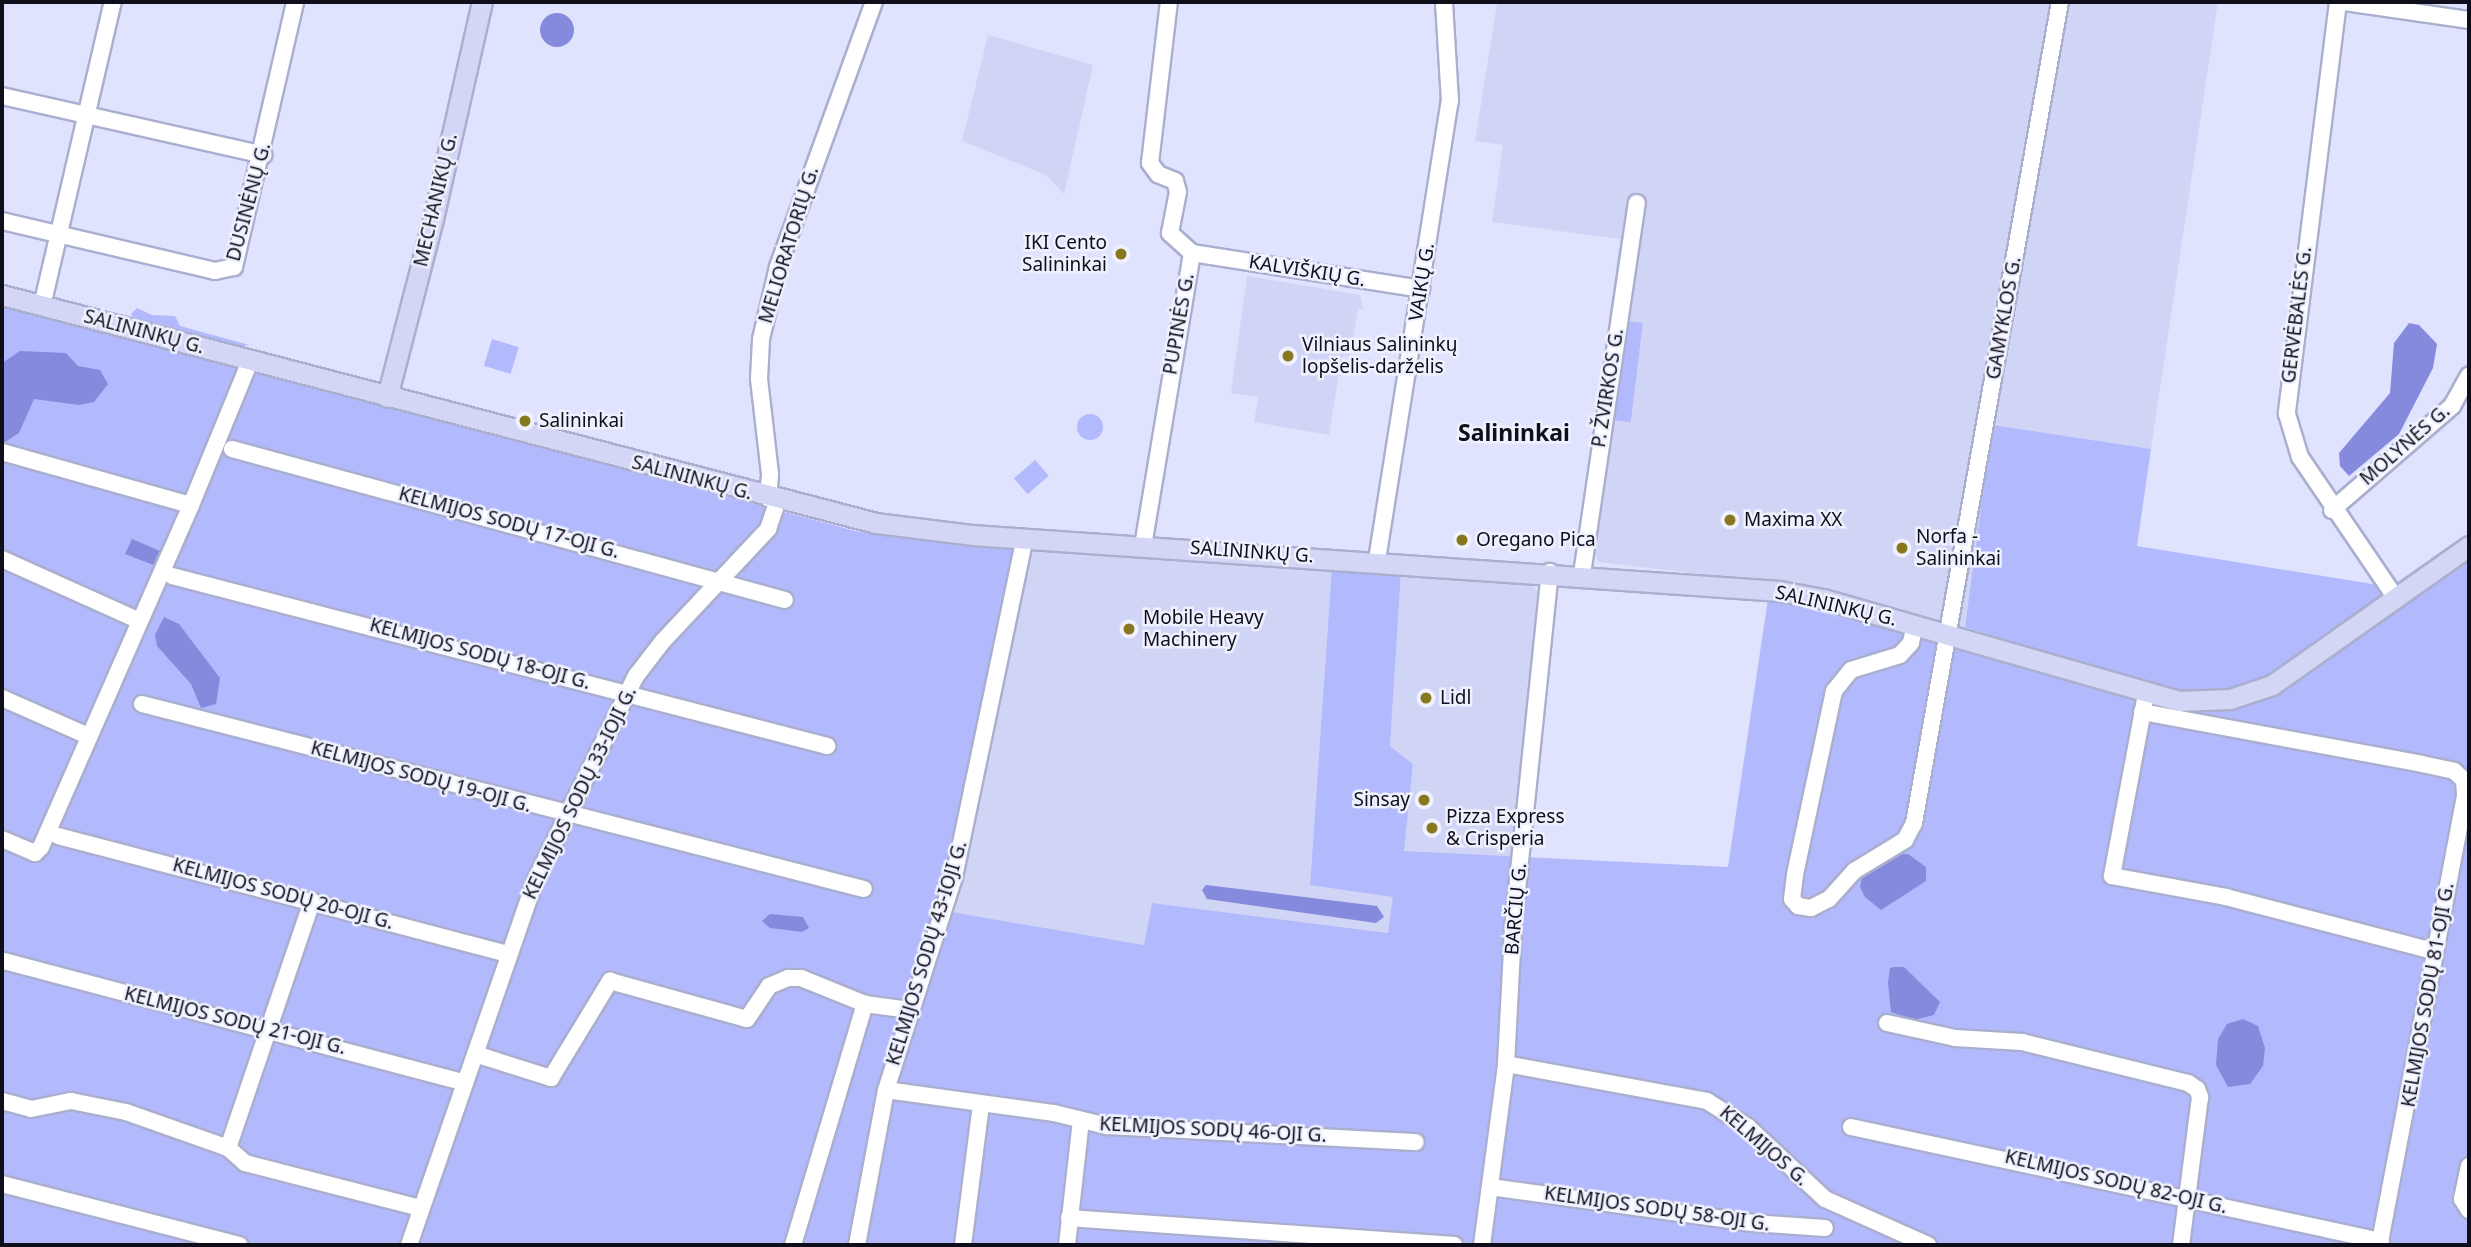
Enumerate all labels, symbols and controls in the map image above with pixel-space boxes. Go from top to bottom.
street label: MECHANIKŲ G. [410,131,462,269]
street label: DUSINĖNŲ G. [222,140,276,264]
street label: MELIORATORIŲ G. [754,164,824,326]
place label: IKI Cento Salininkai [1022,232,1107,276]
street label: VAIKŲ G. [1405,241,1439,323]
street label: GERVĖBALĖS G. [2277,245,2317,385]
marker: IKI Cento Salininkai [1113,246,1129,262]
street label: KALVIŠKIŲ G. [1247,251,1367,291]
street label: GAMYKLOS G. [1982,255,2026,381]
street label: PUPINĖS G. [1159,271,1199,377]
street label: SALININKŲ G. [81,305,207,359]
street label: P. ŽVIRKOS G. [1587,327,1629,449]
place label: Vilniaus Salininkų lopšelis-darželis [1302,334,1457,378]
marker: Vilniaus Salininkų lopšelis-darželis [1280,348,1296,364]
street label: MOLYNĖS G. [2355,400,2455,490]
place label: Salininkai [539,410,624,432]
marker: Salininkai [517,413,533,429]
district label: Salininkai [1458,418,1570,446]
street label: SALININKŲ G. [629,451,755,505]
street label: KELMIJOS SODŲ 17-OJI G. [396,483,622,563]
place label: Maxima XX [1744,509,1842,531]
marker: Maxima XX [1722,512,1738,528]
place label: Norfa - Salininkai [1916,526,2001,570]
place label: Oregano Pica [1476,529,1596,551]
marker: Oregano Pica [1454,532,1470,548]
street label: SALININKŲ G. [1189,536,1315,568]
marker: Norfa - Salininkai [1894,540,1910,556]
street label: SALININKŲ G. [1773,581,1899,631]
place label: Mobile Heavy Machinery [1143,607,1264,651]
street label: KELMIJOS SODŲ 18-OJI G. [367,614,593,694]
marker: Mobile Heavy Machinery [1121,621,1137,637]
street label: KELMIJOS SODŲ 33-IOJI G. [518,683,642,903]
place label: Lidl [1440,687,1471,709]
marker: Lidl [1418,690,1434,706]
street label: KELMIJOS SODŲ 19-OJI G. [308,737,534,817]
place label: Sinsay [1353,789,1410,811]
marker: Sinsay [1416,792,1432,808]
place label: Pizza Express & Crisperia [1446,806,1565,850]
marker: Pizza Express & Crisperia [1424,820,1440,836]
street label: KELMIJOS SODŲ 43-IOJI G. [882,838,972,1068]
street label: KELMIJOS SODŲ 20-OJI G. [170,854,396,934]
street label: BARČIŲ G. [1501,862,1531,956]
street label: KELMIJOS SODŲ 81-OJI G. [2397,881,2459,1109]
street label: KELMIJOS SODŲ 21-OJI G. [122,982,348,1060]
street label: KELMIJOS G. [1715,1101,1813,1191]
street label: KELMIJOS SODŲ 46-OJI G. [1099,1113,1327,1147]
street label: KELMIJOS SODŲ 82-OJI G. [2003,1145,2229,1219]
street label: KELMIJOS SODŲ 58-OJI G. [1543,1182,1771,1236]

